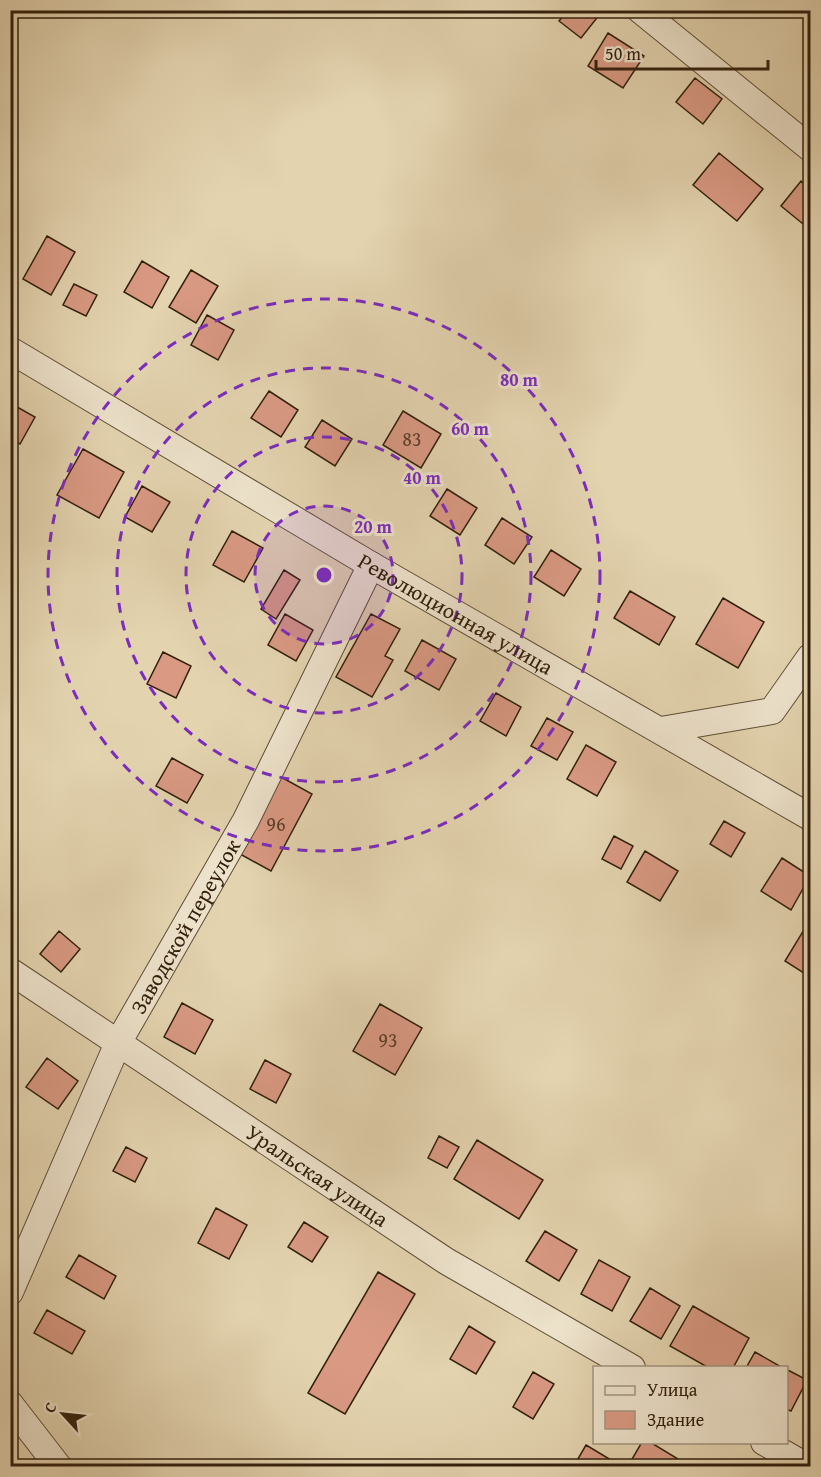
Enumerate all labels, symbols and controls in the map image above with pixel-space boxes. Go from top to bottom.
scale bar [596,33,768,71]
text: 50 m [605,40,641,67]
text: 80 m [500,366,539,393]
text: 60 m [451,415,490,442]
house number: 83 [402,424,422,453]
text: 40 m [403,464,442,491]
text: 20 m [354,513,393,540]
street label: Революционная улица [352,545,560,683]
centre of rings [314,565,334,585]
house number: 96 [266,809,286,838]
street label: Заводской переулок [122,832,248,1020]
house number: 93 [378,1025,398,1054]
street label: Уральская улица [240,1116,395,1235]
legend [593,1366,788,1444]
text: Улица [647,1376,698,1403]
north arrow [33,1384,93,1444]
text: С [37,1398,62,1417]
text: Здание [647,1406,704,1433]

